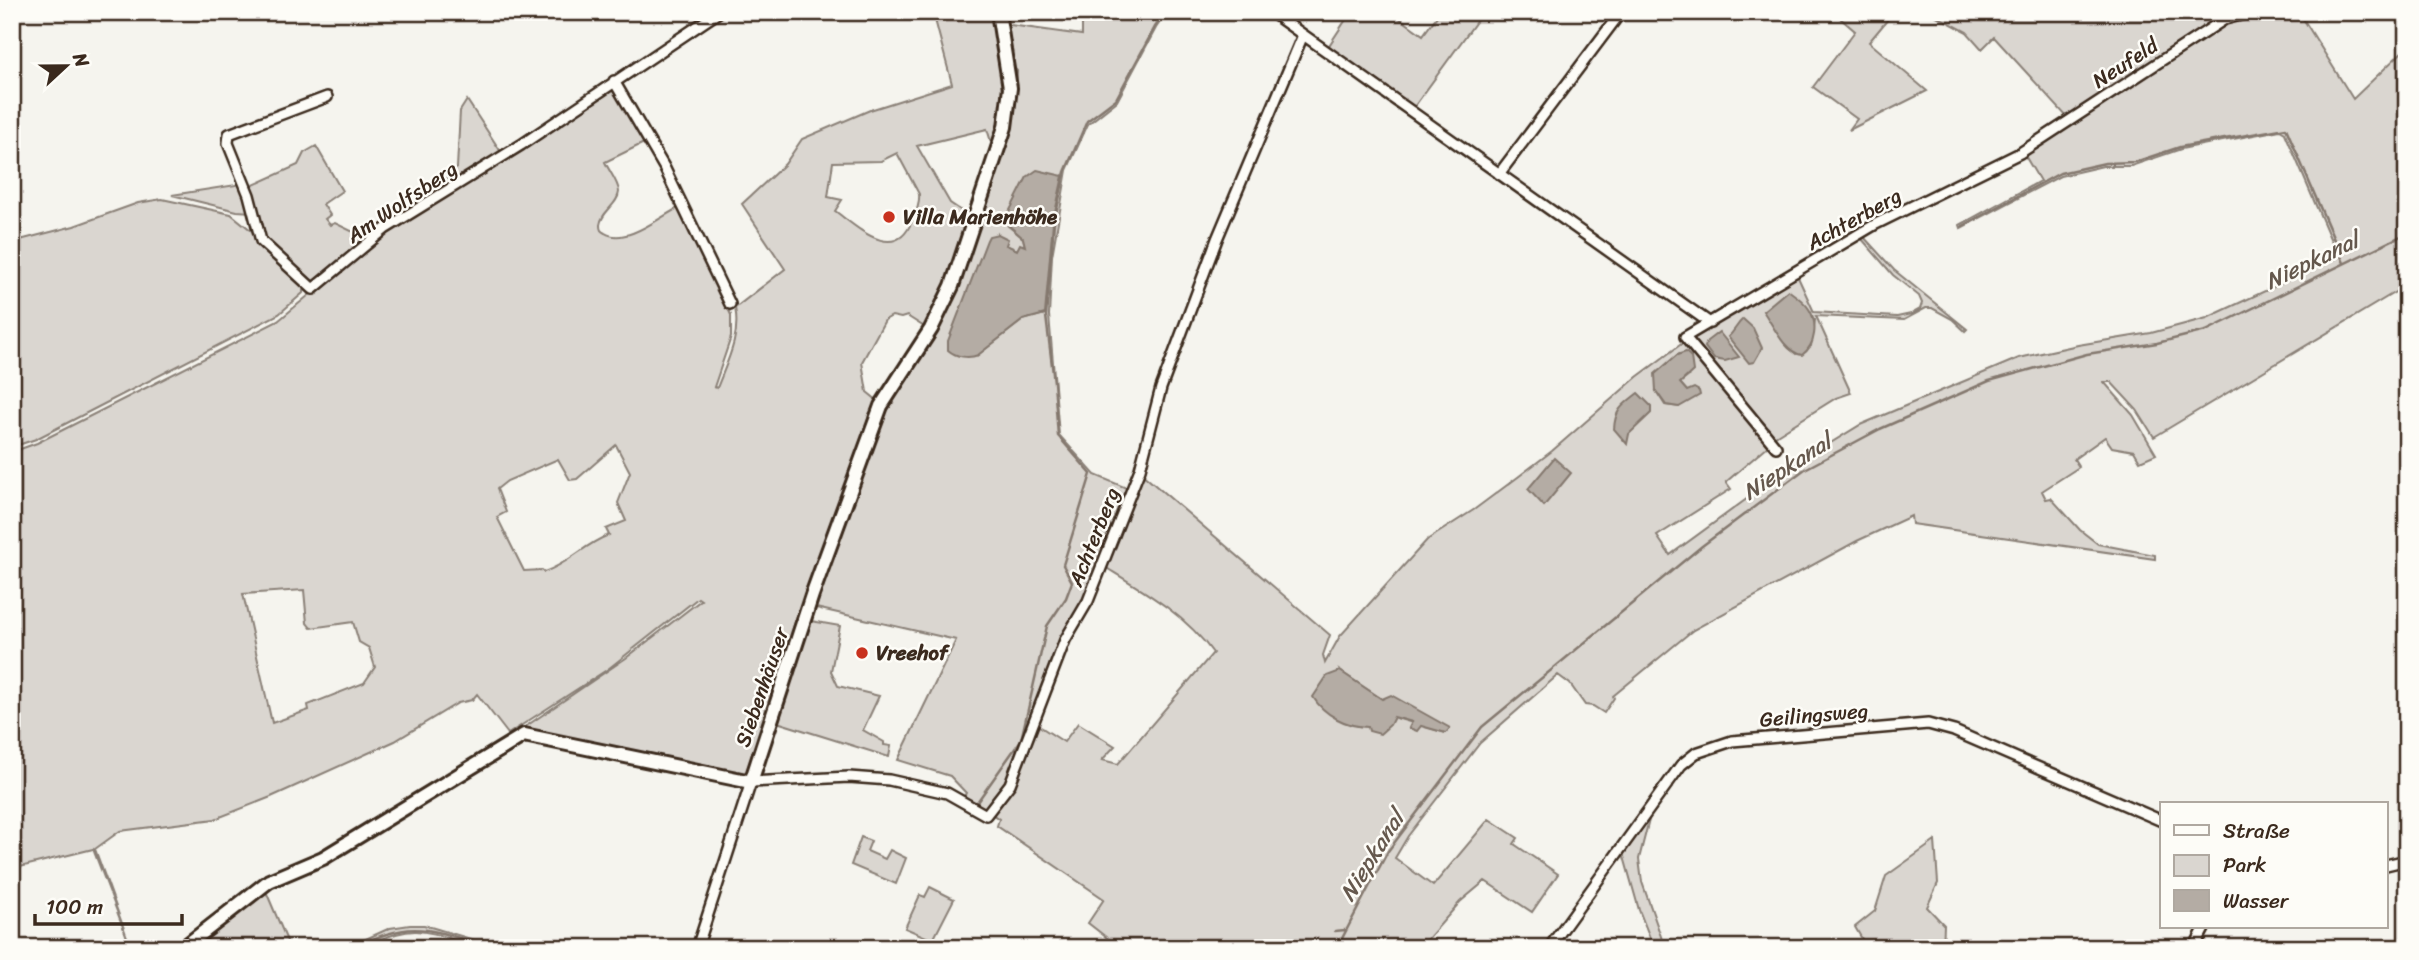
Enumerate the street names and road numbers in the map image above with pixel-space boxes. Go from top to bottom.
street label: Neufeld [2084,26,2168,99]
street label: Am Wolfsberg [337,150,466,254]
street label: Achterberg [1798,177,1909,261]
street label: Achterberg [1056,481,1131,593]
street label: Siebenhäuser [724,621,801,752]
street label: Geilingsweg [1758,691,1870,739]

